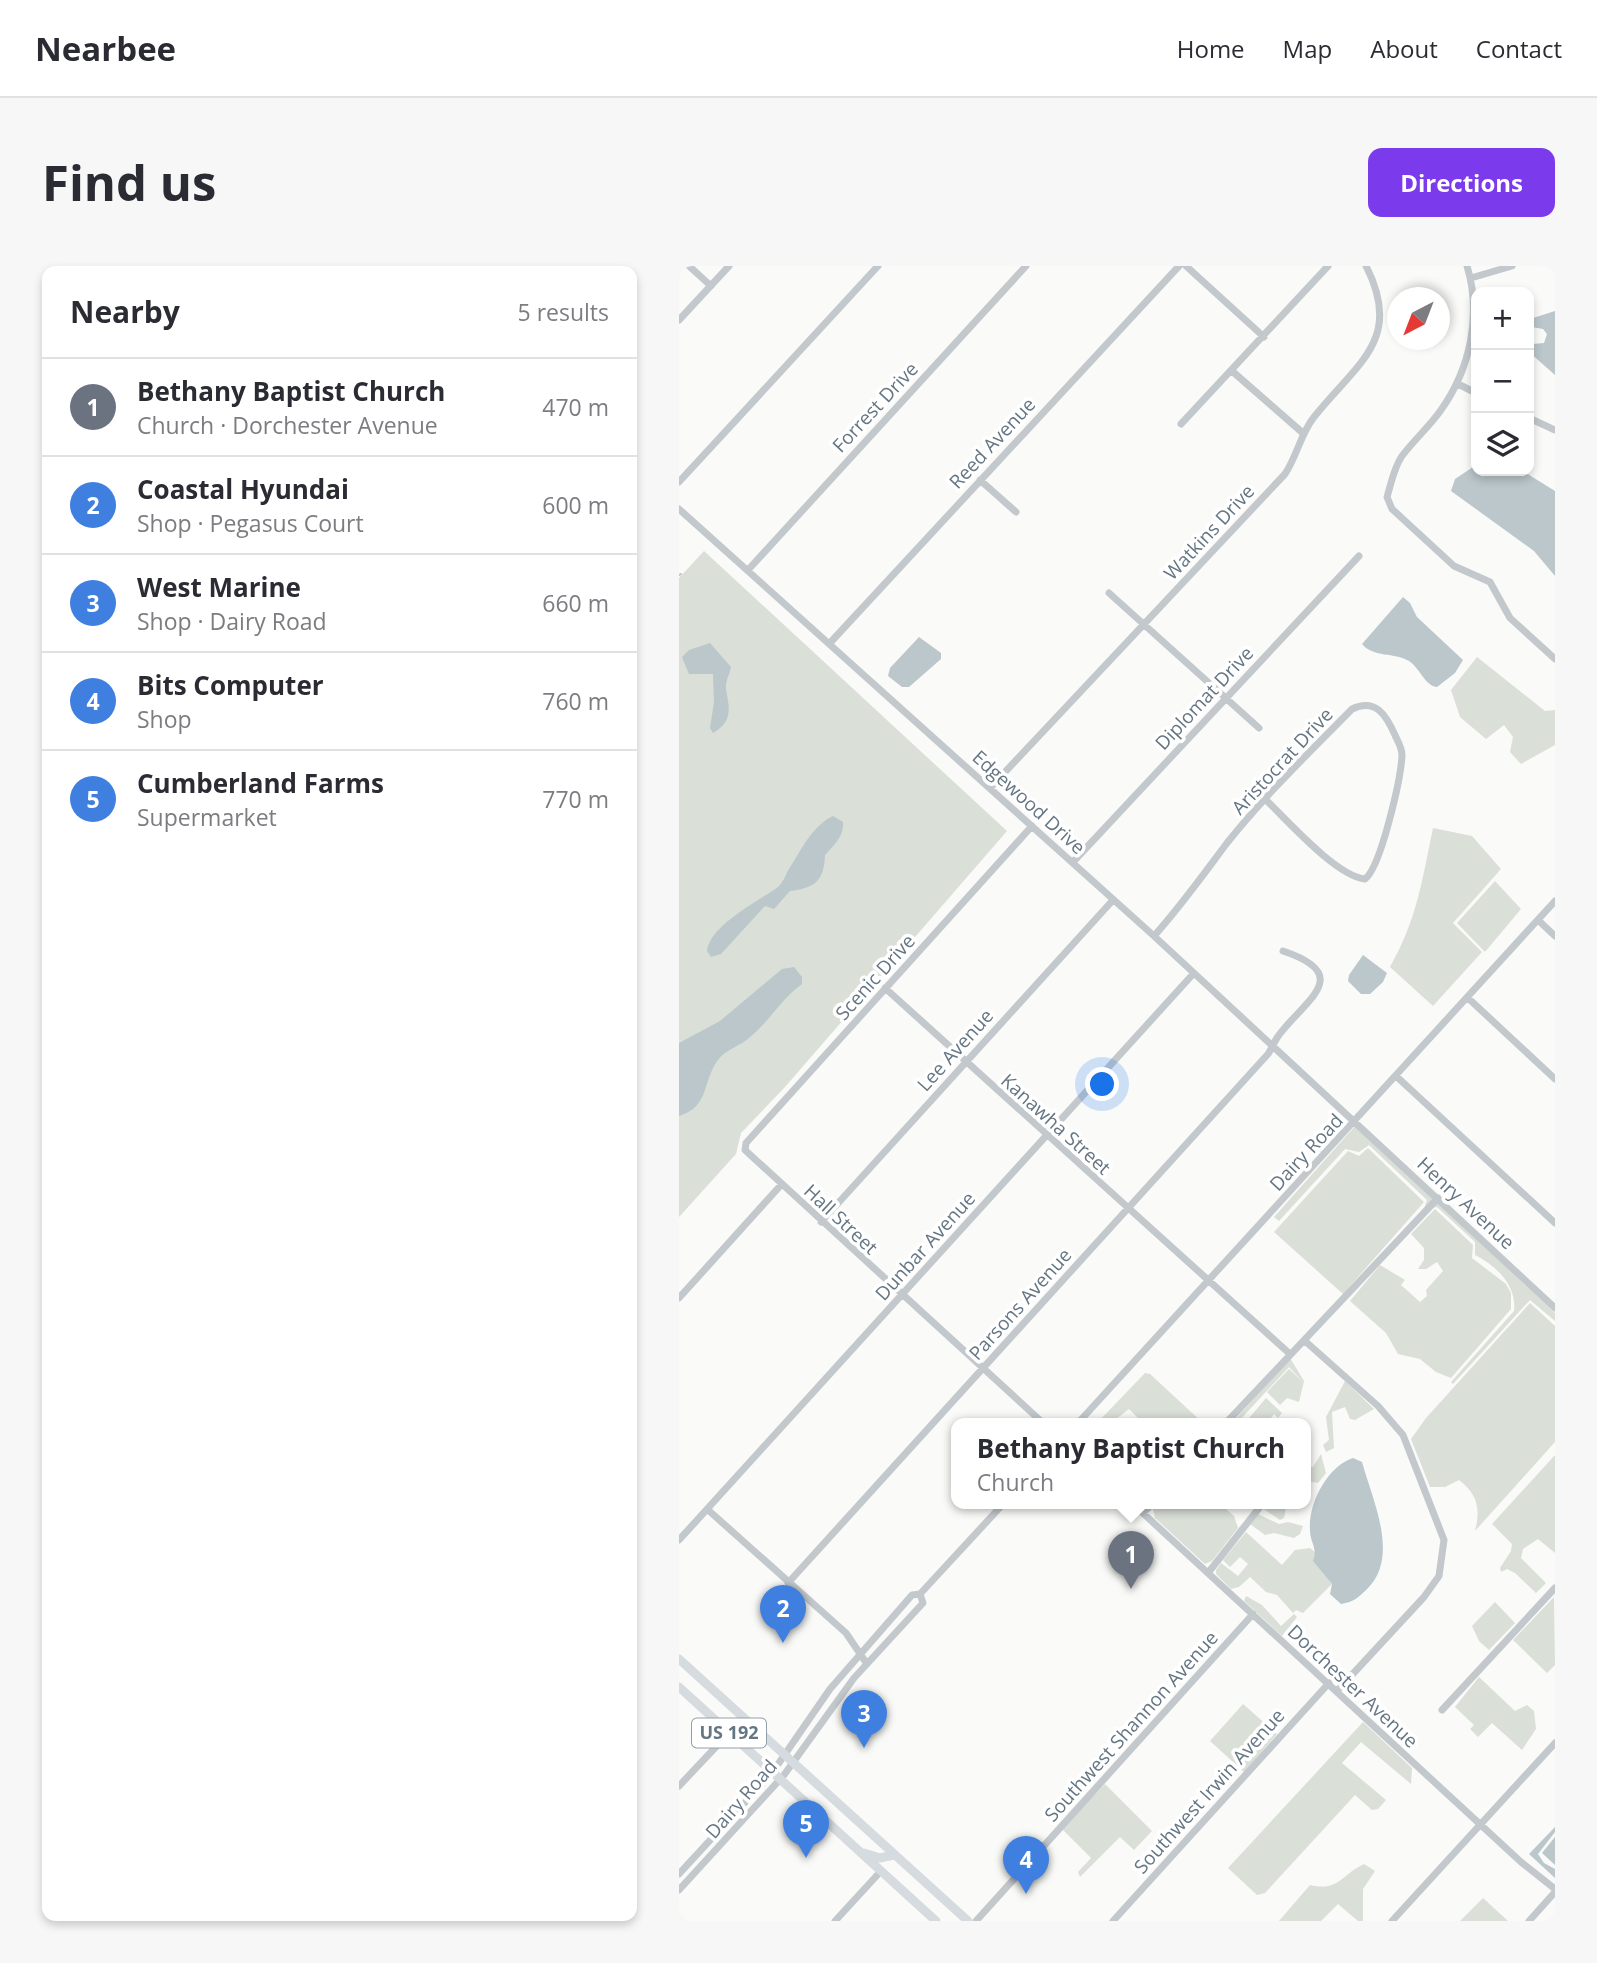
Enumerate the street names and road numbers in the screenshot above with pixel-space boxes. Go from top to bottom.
street label: Forrest Drive [826,356,924,458]
street label: Reed Avenue [943,392,1041,494]
street label: Watkins Drive [1158,479,1260,585]
street label: Diplomat Drive [1149,641,1259,755]
street label: Aristocrat Drive [1226,702,1338,820]
street label: Edgewood Drive [967,744,1091,860]
street label: Scenic Drive [829,928,921,1026]
street label: Lee Avenue [911,1003,999,1097]
street label: Kanawha Street [996,1068,1117,1180]
street label: Dairy Road [1264,1108,1348,1196]
street label: Henry Avenue [1412,1151,1520,1255]
street label: Hall Street [798,1178,884,1260]
street label: Dunbar Avenue [869,1186,981,1306]
street label: Parsons Avenue [963,1243,1077,1365]
street label: Dorchester Avenue [1282,1619,1424,1753]
street label: Southwest Shannon Avenue [1038,1625,1224,1827]
street label: Southwest Irwin Avenue [1128,1703,1290,1879]
road number: US 192 [692,1718,766,1748]
street label: Dairy Road [699,1754,783,1844]

